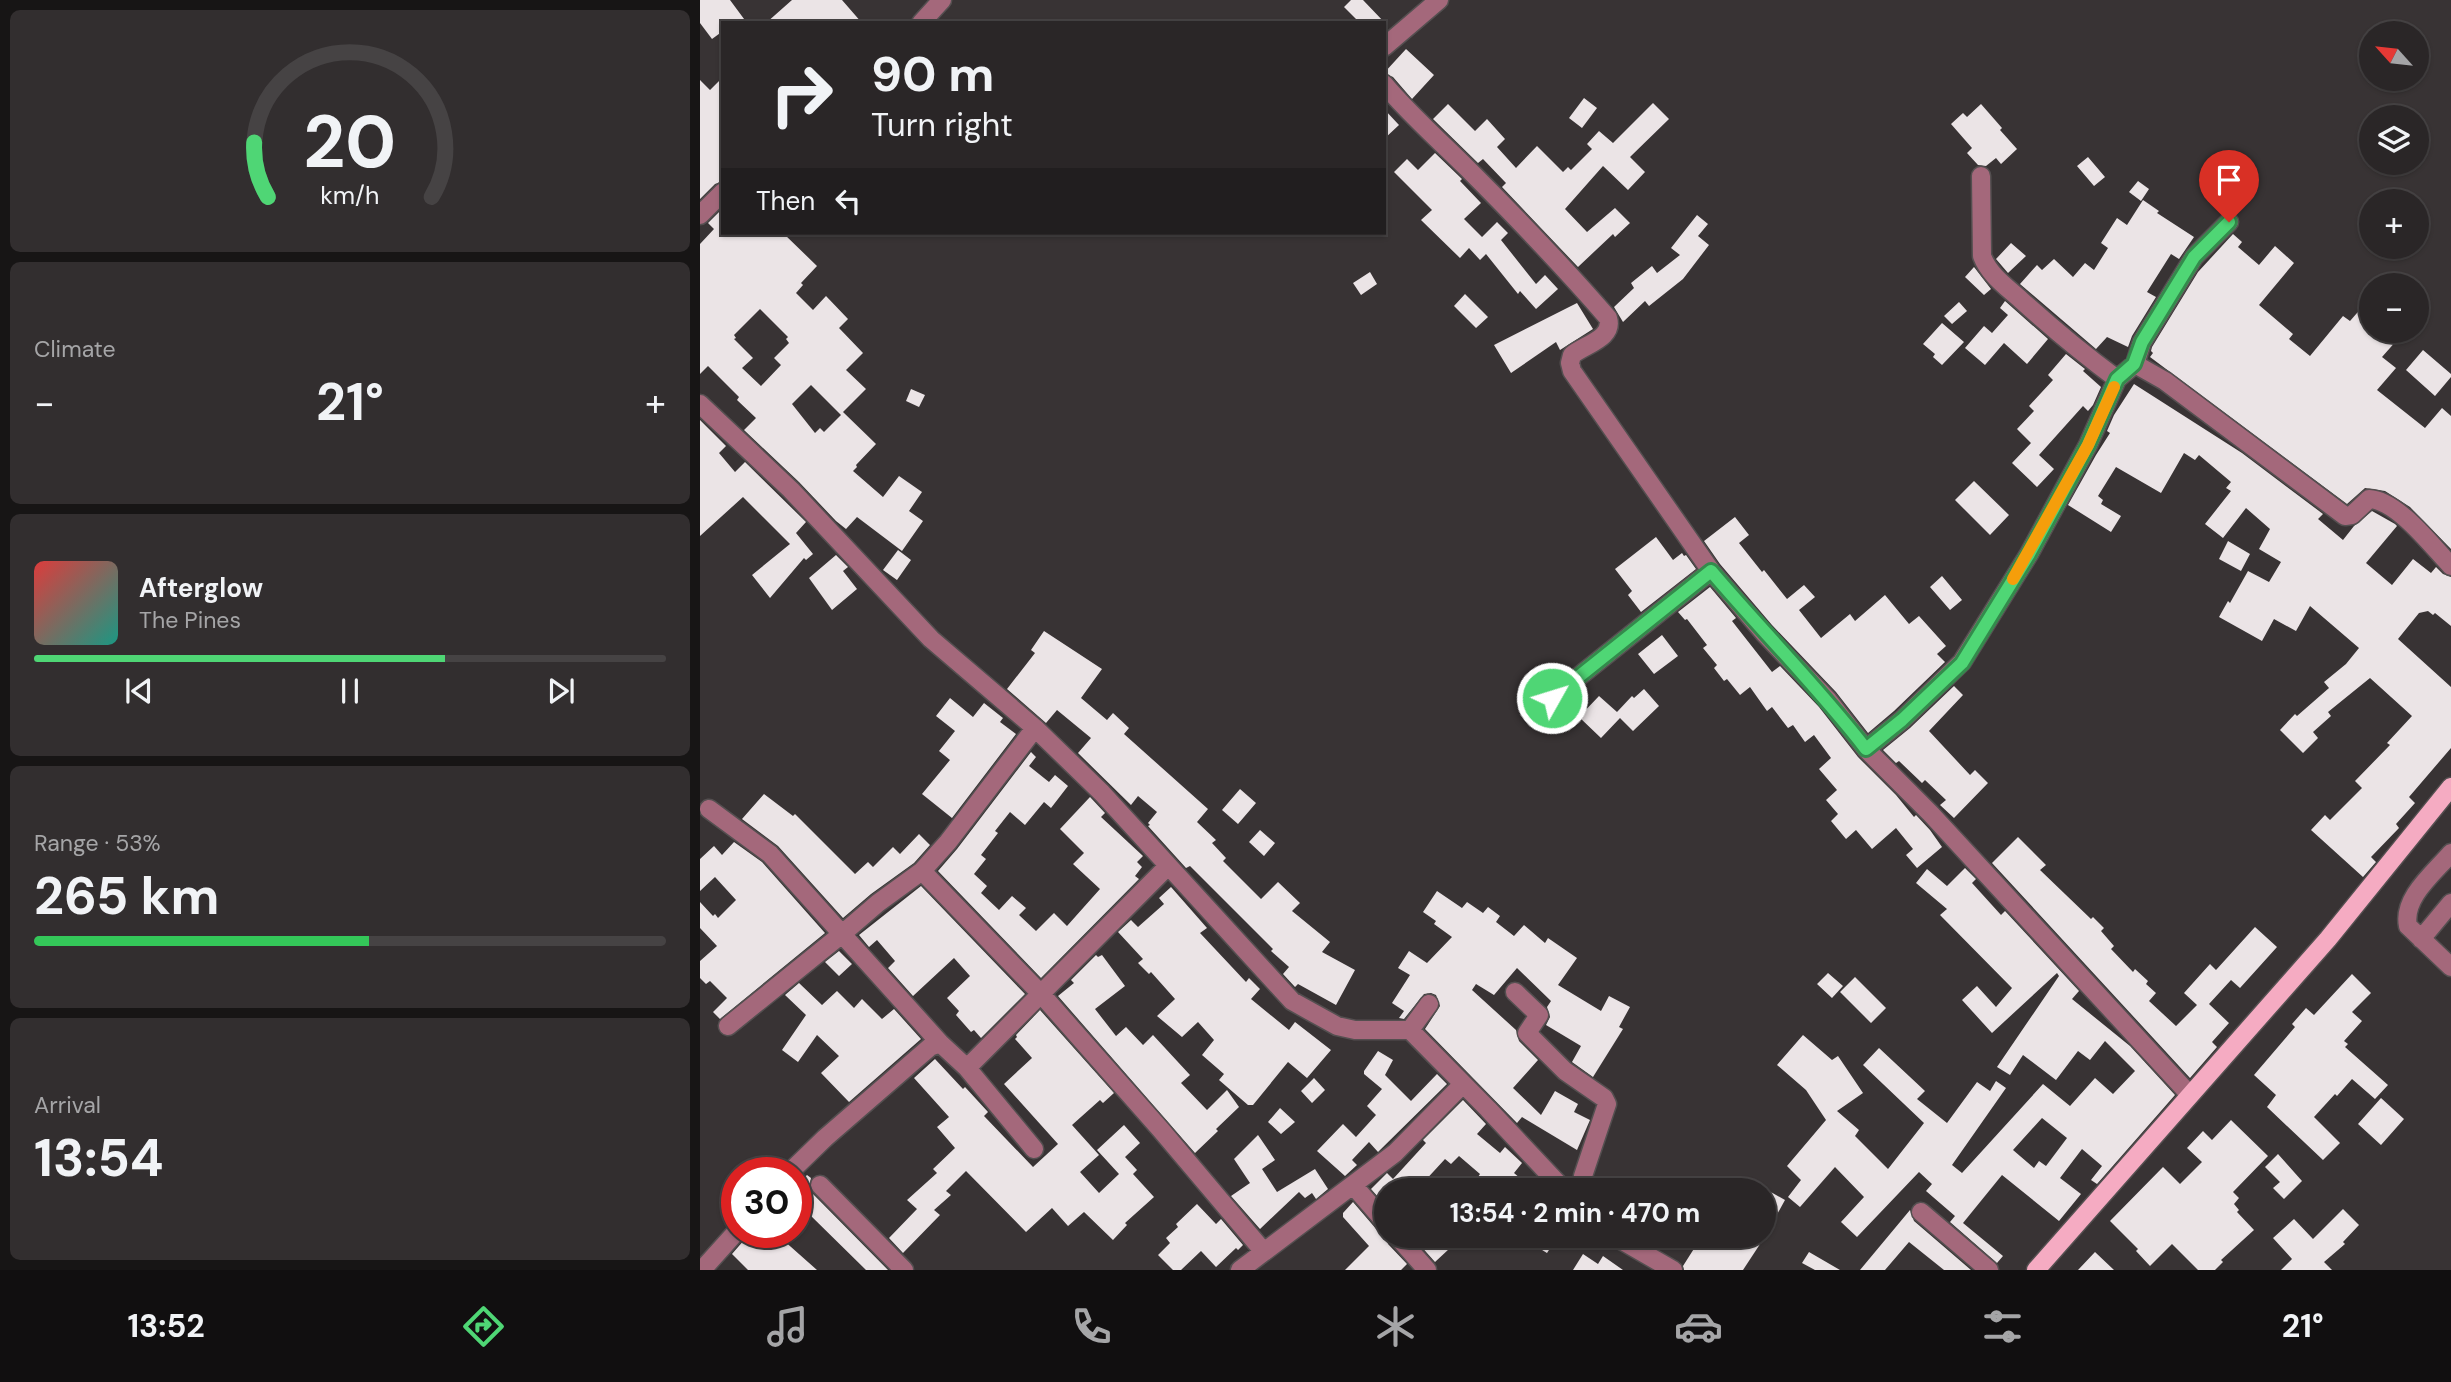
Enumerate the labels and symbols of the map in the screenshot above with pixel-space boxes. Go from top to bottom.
north arrow [2359,21,2429,91]
pin [2199,150,2259,222]
position arrow [1515,661,1589,735]
speed limit sign: 30 [721,1157,812,1248]

